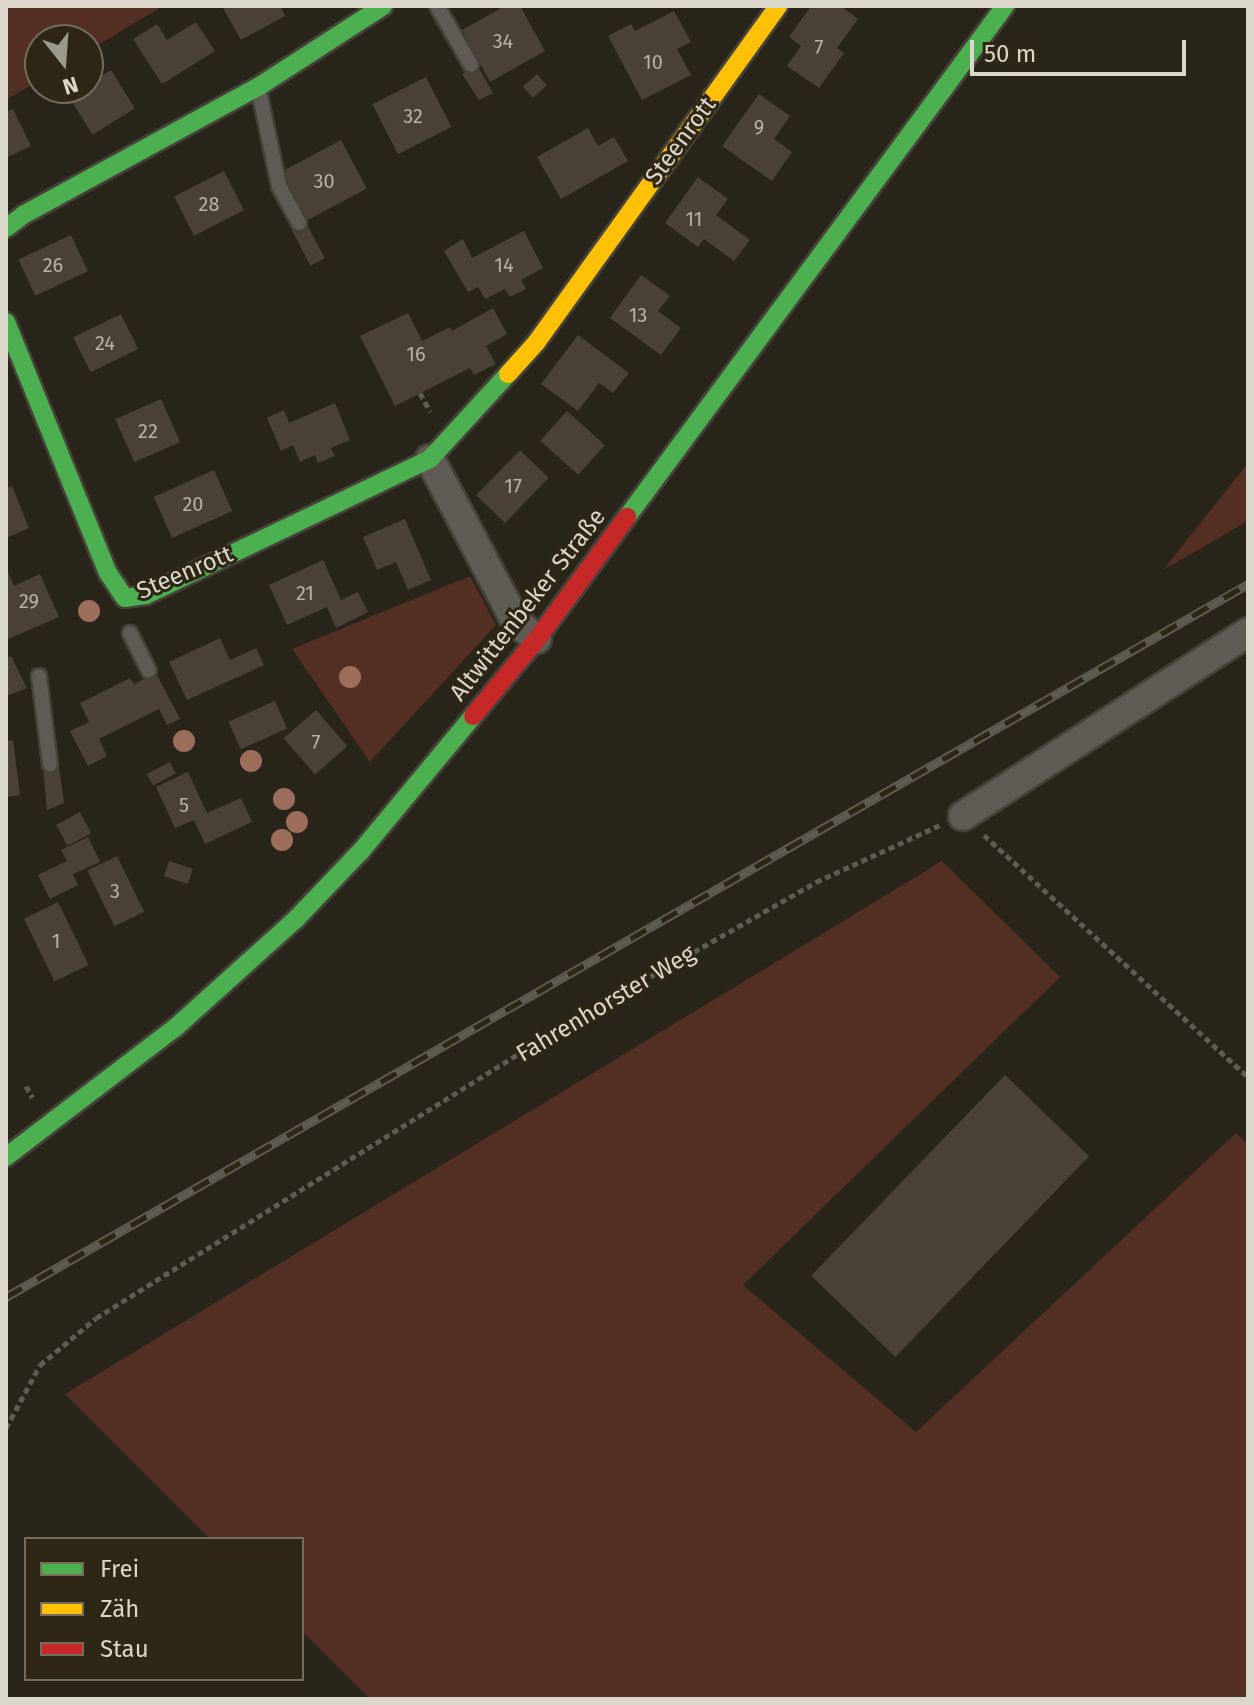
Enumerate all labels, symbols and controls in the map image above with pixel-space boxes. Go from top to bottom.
north arrow [24,24,104,104]
scale bar [974,24,1190,74]
house number: 34 [493,29,513,53]
house number: 7 [815,35,823,59]
text: 50 m [984,40,1036,68]
house number: 10 [643,50,663,74]
text: N [60,70,82,101]
street label: Steenrott [640,91,722,191]
house number: 32 [403,104,423,128]
house number: 9 [754,115,764,139]
house number: 30 [313,169,335,193]
house number: 28 [199,192,219,216]
house number: 11 [685,207,703,231]
house number: 26 [43,253,63,277]
house number: 14 [494,253,514,277]
house number: 13 [629,303,647,327]
house number: 24 [95,331,115,355]
house number: 16 [406,342,426,366]
house number: 22 [138,419,158,443]
house number: 17 [504,474,522,498]
house number: 20 [182,492,204,516]
street label: Altwittenbeker Straße [444,503,612,707]
street label: Steenrott [133,540,237,606]
house number: 21 [296,581,314,605]
house number: 29 [19,589,39,613]
house number: 7 [312,730,320,754]
house number: 5 [179,793,189,817]
house number: 3 [110,879,120,903]
house number: 1 [52,929,60,953]
street label: Fahrenhorster Weg [511,939,701,1069]
legend [24,1537,304,1681]
text: Frei [100,1555,139,1583]
text: Zäh [100,1595,139,1623]
text: Stau [100,1635,149,1663]

